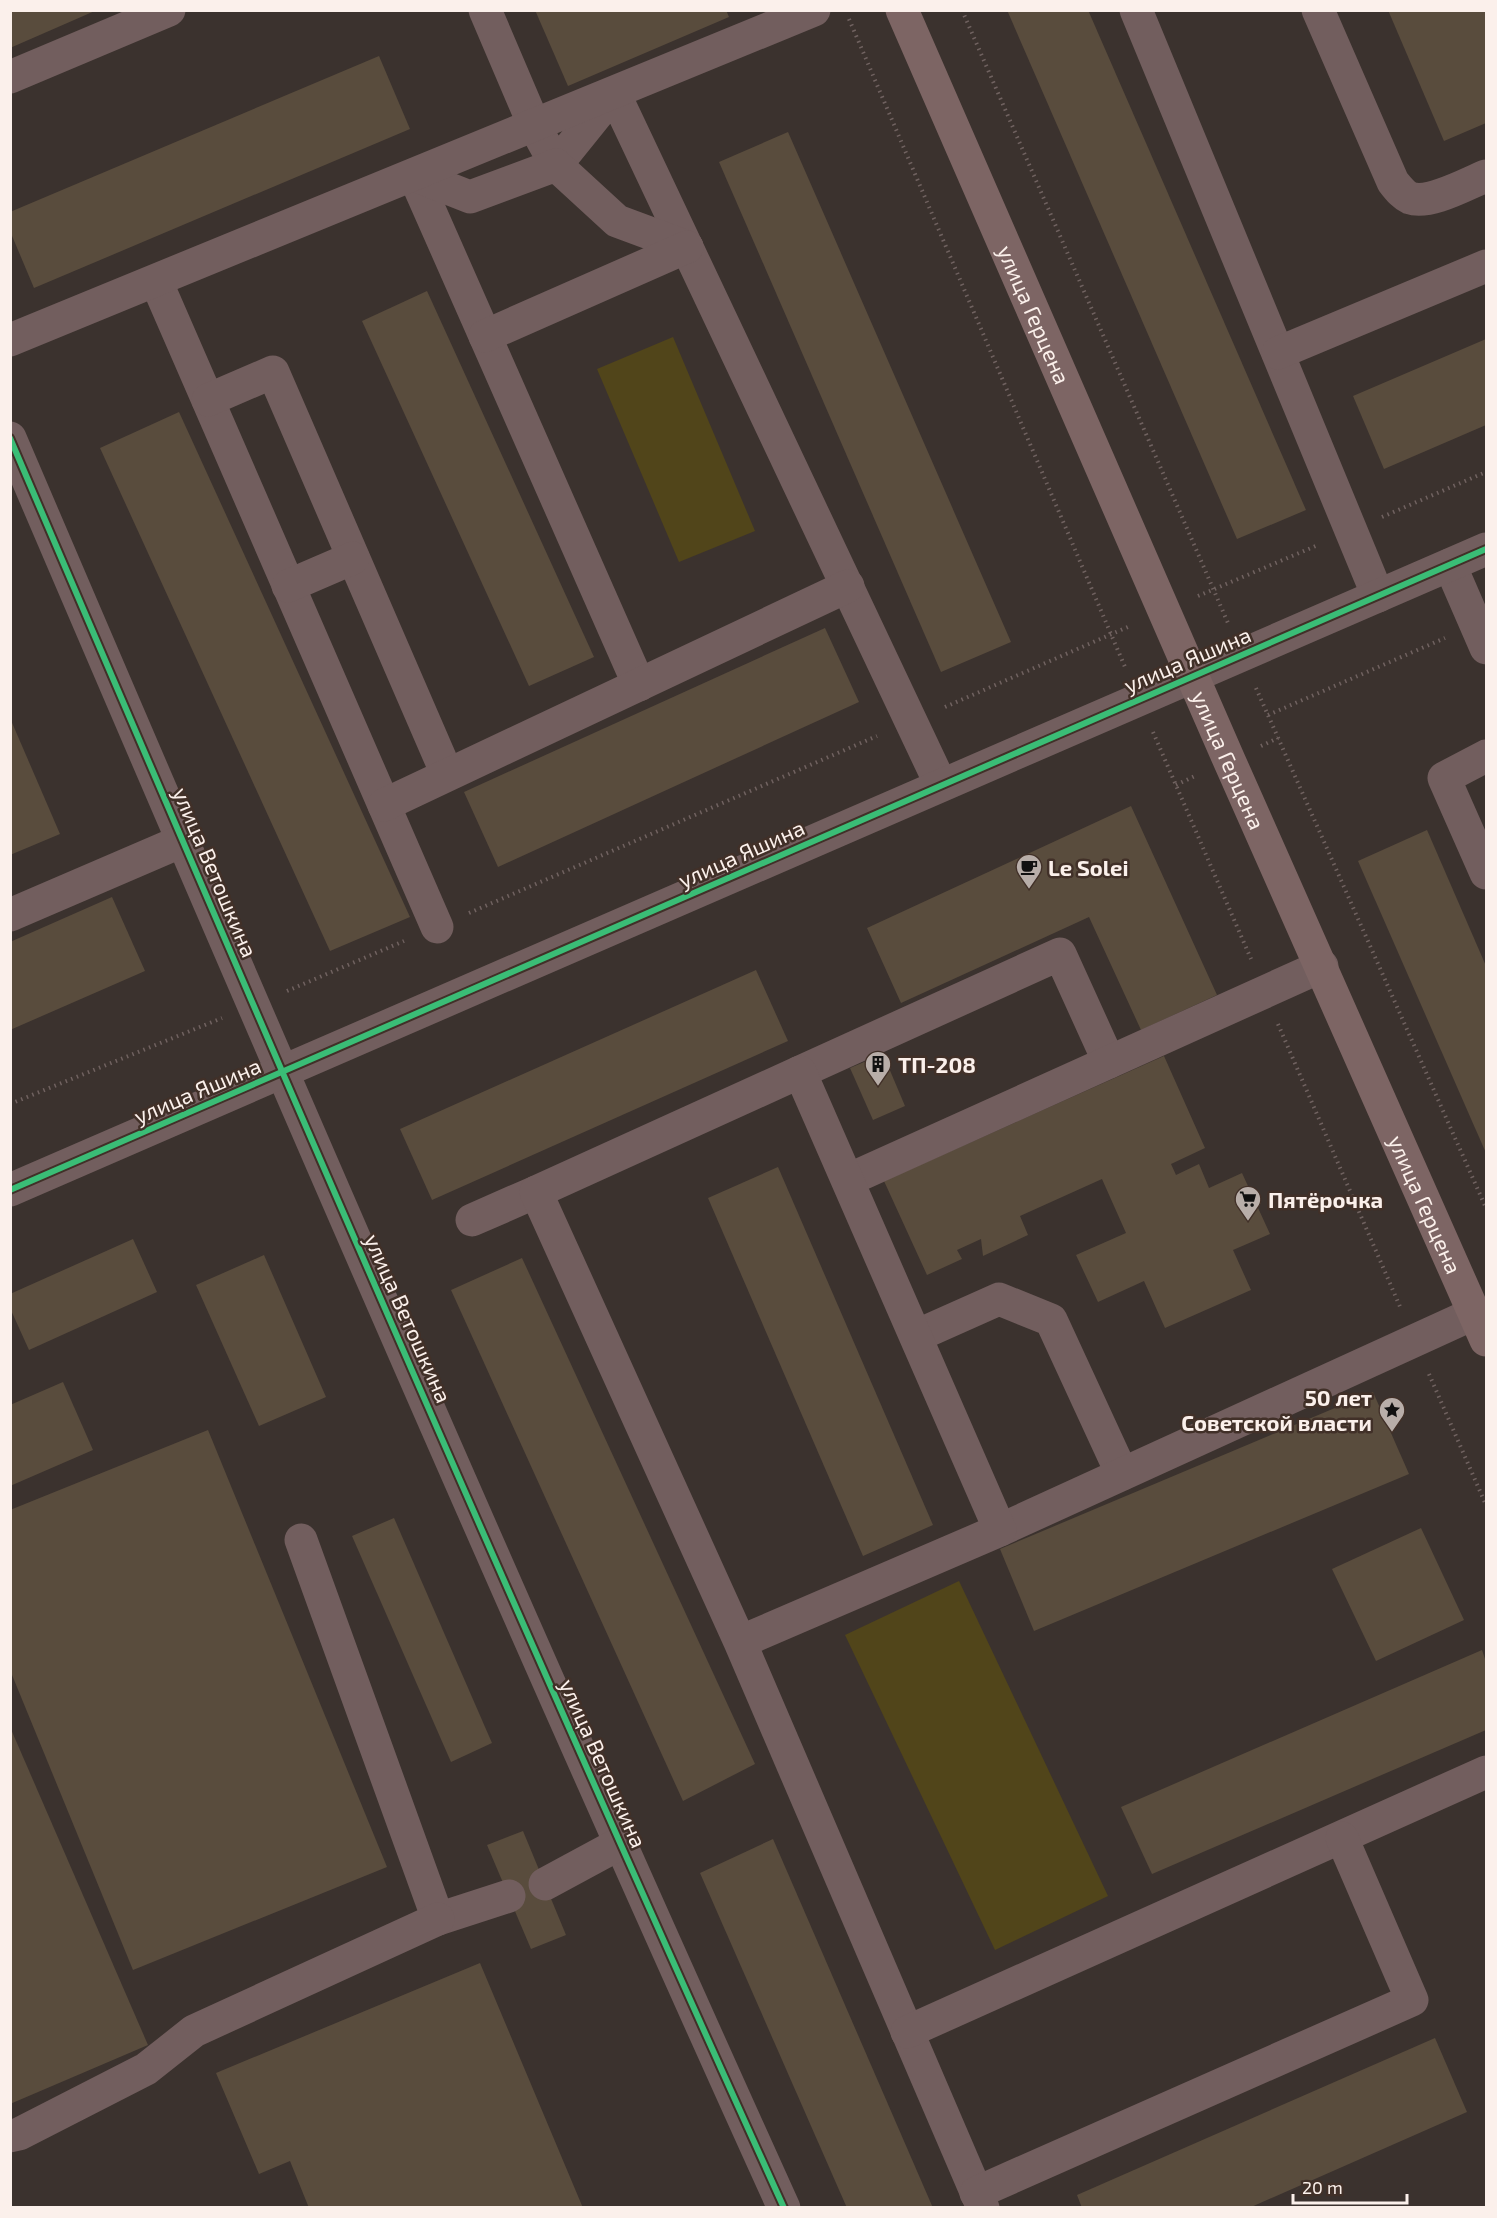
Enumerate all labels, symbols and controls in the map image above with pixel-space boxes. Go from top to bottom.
street label: улица Герцена [992,241,1076,388]
street label: улица Яшина [1120,621,1255,698]
street label: улица Герцена [1186,686,1271,833]
street label: улица Ветошкина [168,783,264,961]
street label: улица Яшина [674,814,809,893]
cafe icon: Le Solei [1014,852,1044,890]
place label: Le Solei [1048,854,1129,880]
building icon: ТП-208 [863,1049,893,1087]
place label: ТП-208 [898,1051,976,1077]
street label: улица Яшина [130,1052,265,1129]
street label: улица Герцена [1383,1131,1468,1278]
supermarket icon: Пятёрочка [1233,1184,1263,1222]
place label: Пятёрочка [1268,1186,1383,1212]
street label: улица Ветошкина [359,1230,458,1407]
place label: 50 лет Советской власти [1181,1384,1372,1435]
place icon: 50 лет Советской власти [1377,1395,1407,1433]
street label: улица Ветошкина [554,1675,653,1852]
scale bar [1293,2167,1407,2205]
text: 20 m [1302,2176,1343,2198]

